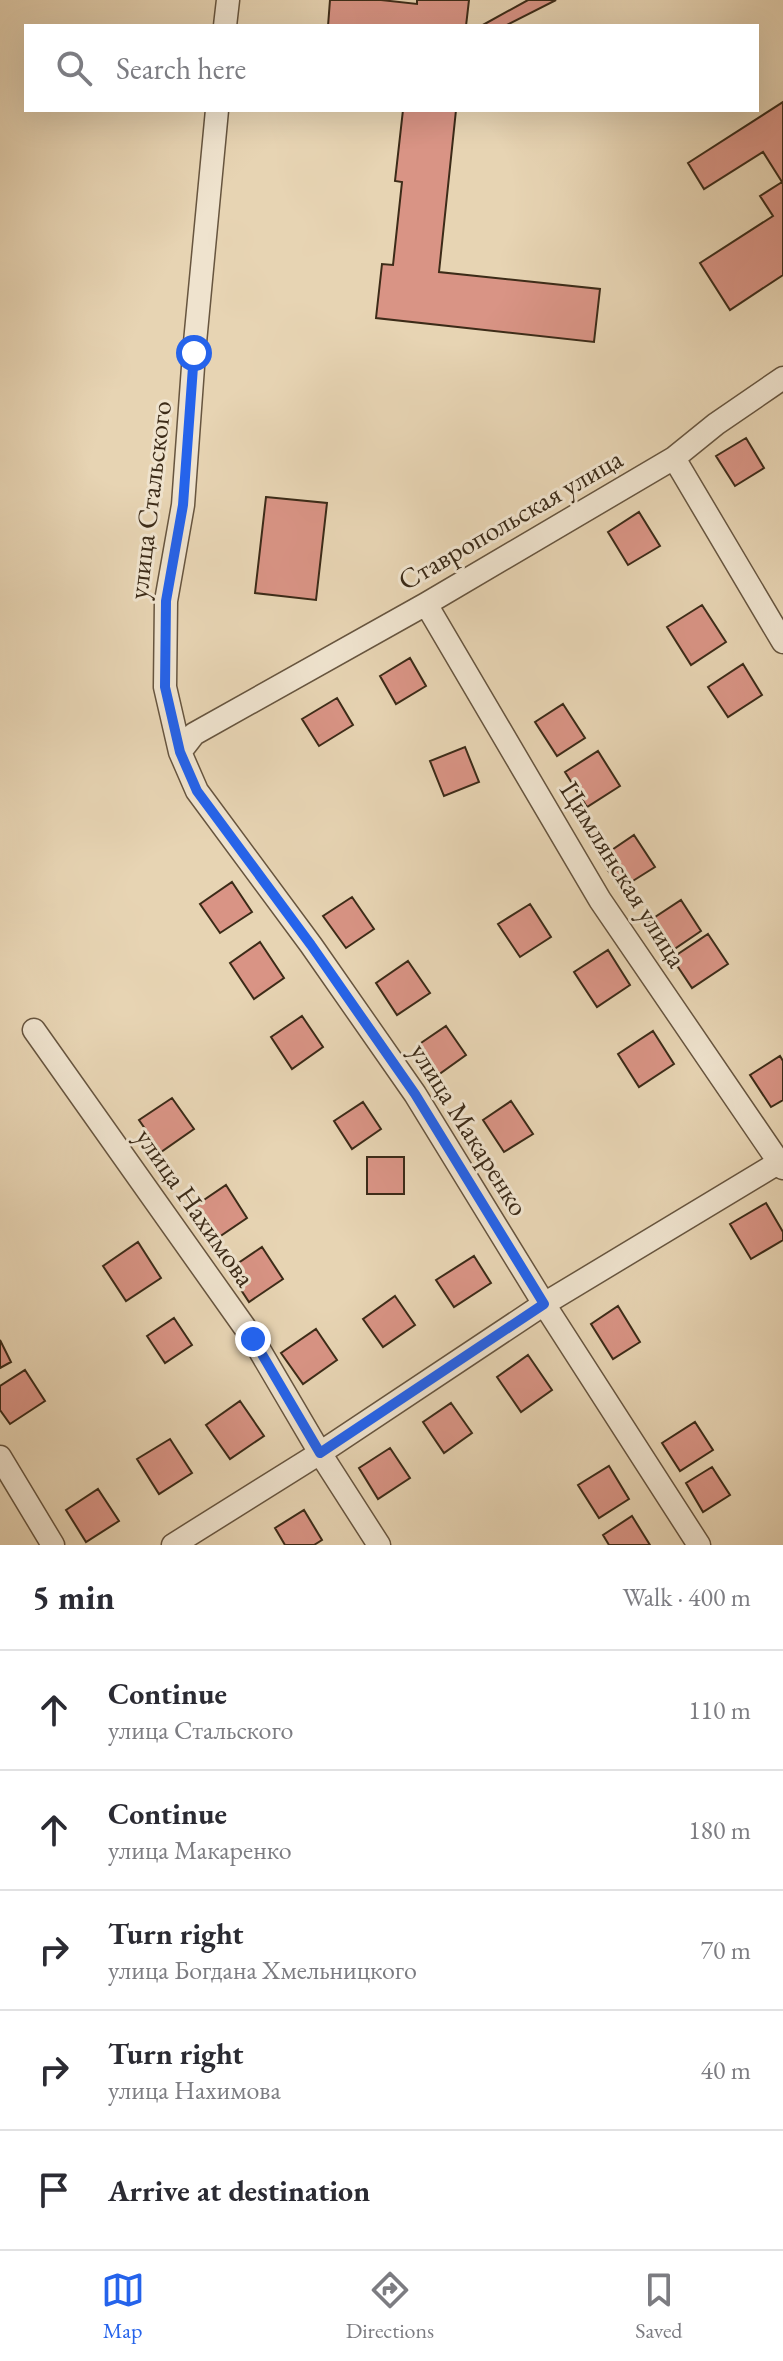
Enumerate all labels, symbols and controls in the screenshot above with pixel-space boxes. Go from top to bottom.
search box [24,24,759,112]
icon: search [52,46,96,90]
text: Search here [116,49,246,88]
route start [176,335,212,371]
street label: улица Стальского [119,399,179,601]
street label: Ставропольская улица [391,440,629,598]
street label: Цимлянская улица [552,774,696,975]
street label: улица Макаренко [402,1036,538,1222]
street label: улица Нахимова [128,1120,265,1294]
route end [235,1321,271,1357]
text: 5 min [32,1575,115,1619]
text: Walk · 400 m [623,1580,751,1614]
text: Continue [108,1674,227,1713]
icon: ahead [32,1688,76,1732]
text: 110 m [688,1693,751,1727]
text: улица Стальского [108,1713,293,1747]
text: Continue [108,1794,227,1833]
icon: ahead [32,1808,76,1852]
text: 180 m [688,1813,751,1847]
text: улица Макаренко [108,1833,292,1867]
text: Turn right [108,1914,244,1953]
icon: right [32,1928,76,1972]
text: 70 m [701,1933,751,1967]
text: улица Богдана Хмельницкого [108,1953,417,1987]
text: Turn right [108,2034,244,2073]
icon: right [32,2048,76,2092]
text: 40 m [701,2053,751,2087]
text: улица Нахимова [108,2073,281,2107]
icon: arrive [32,2168,76,2212]
text: Arrive at destination [108,2171,370,2210]
tab: Map [101,2268,145,2345]
tab: Directions [346,2268,434,2345]
tab: Saved [635,2268,682,2345]

